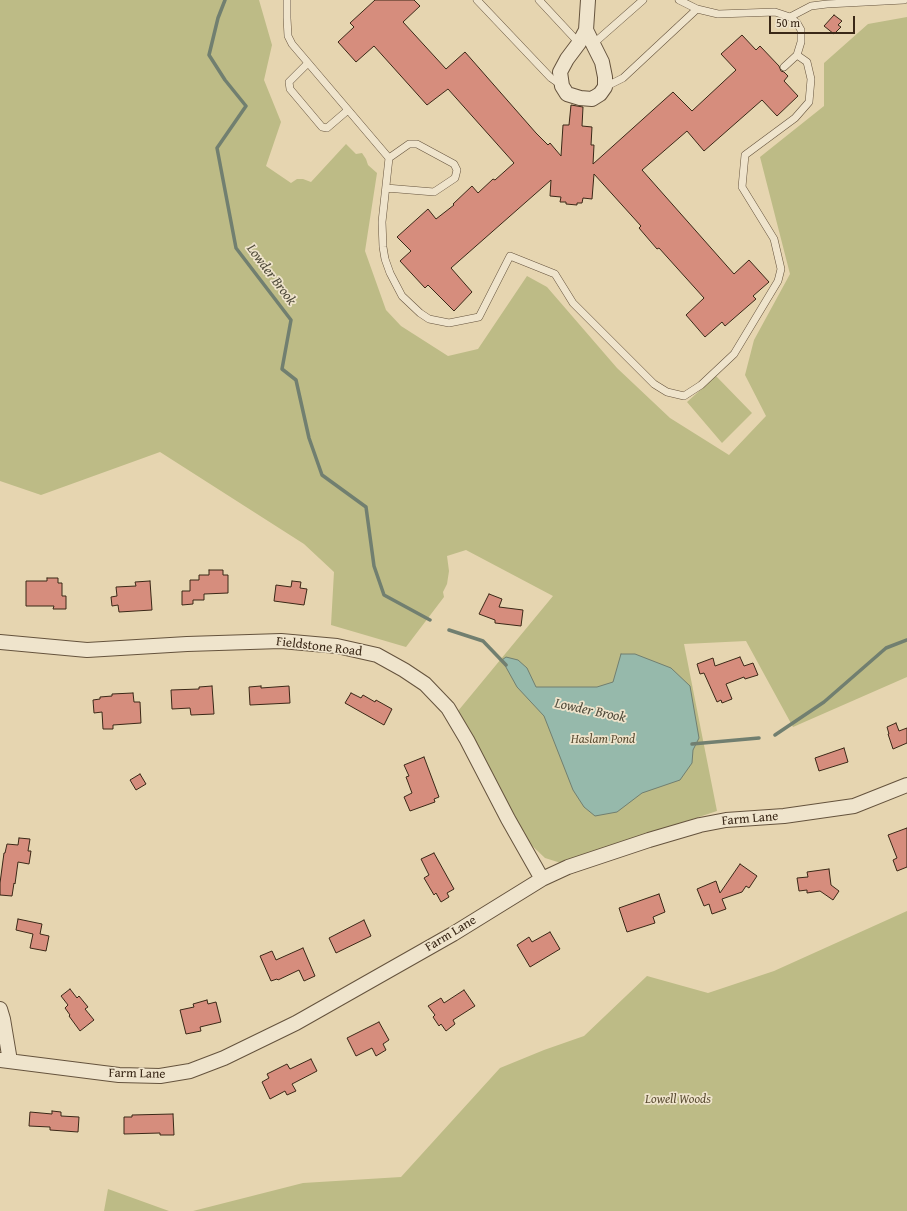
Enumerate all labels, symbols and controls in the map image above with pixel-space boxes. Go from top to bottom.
scale bar [771,8,857,34]
text: 50 m [776,14,800,31]
water label: Lowder Brook [243,241,299,309]
street label: Fieldstone Road [275,634,363,660]
water label: Lowder Brook [553,695,627,727]
park label: Haslam Pond [571,732,635,748]
street label: Farm Lane [721,809,779,829]
street label: Farm Lane [423,913,479,955]
street label: Farm Lane [109,1066,165,1082]
park label: Lowell Woods [645,1092,711,1108]

